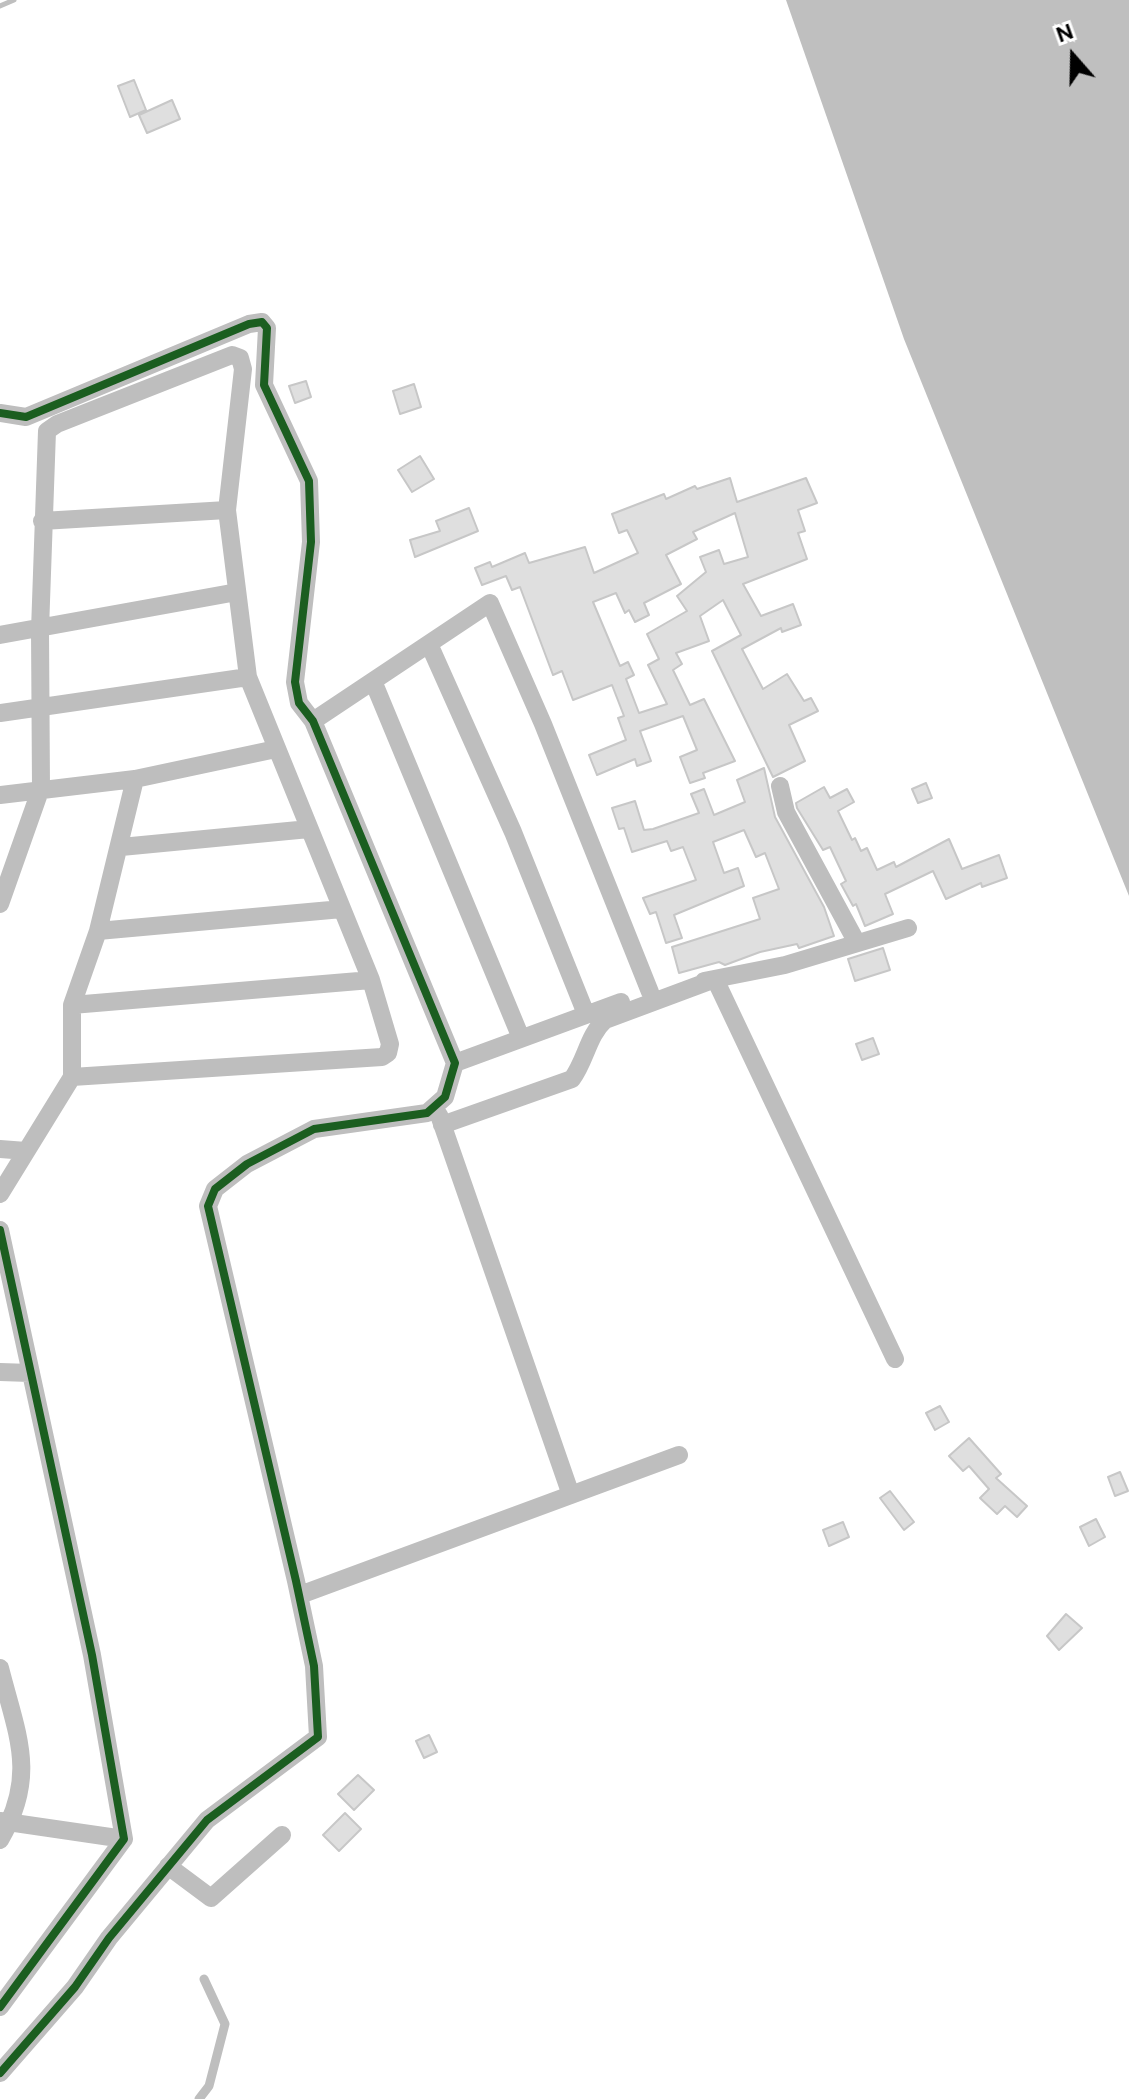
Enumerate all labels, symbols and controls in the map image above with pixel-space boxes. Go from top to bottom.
north arrow [1033,16,1113,96]
text: N [1052,17,1077,49]

